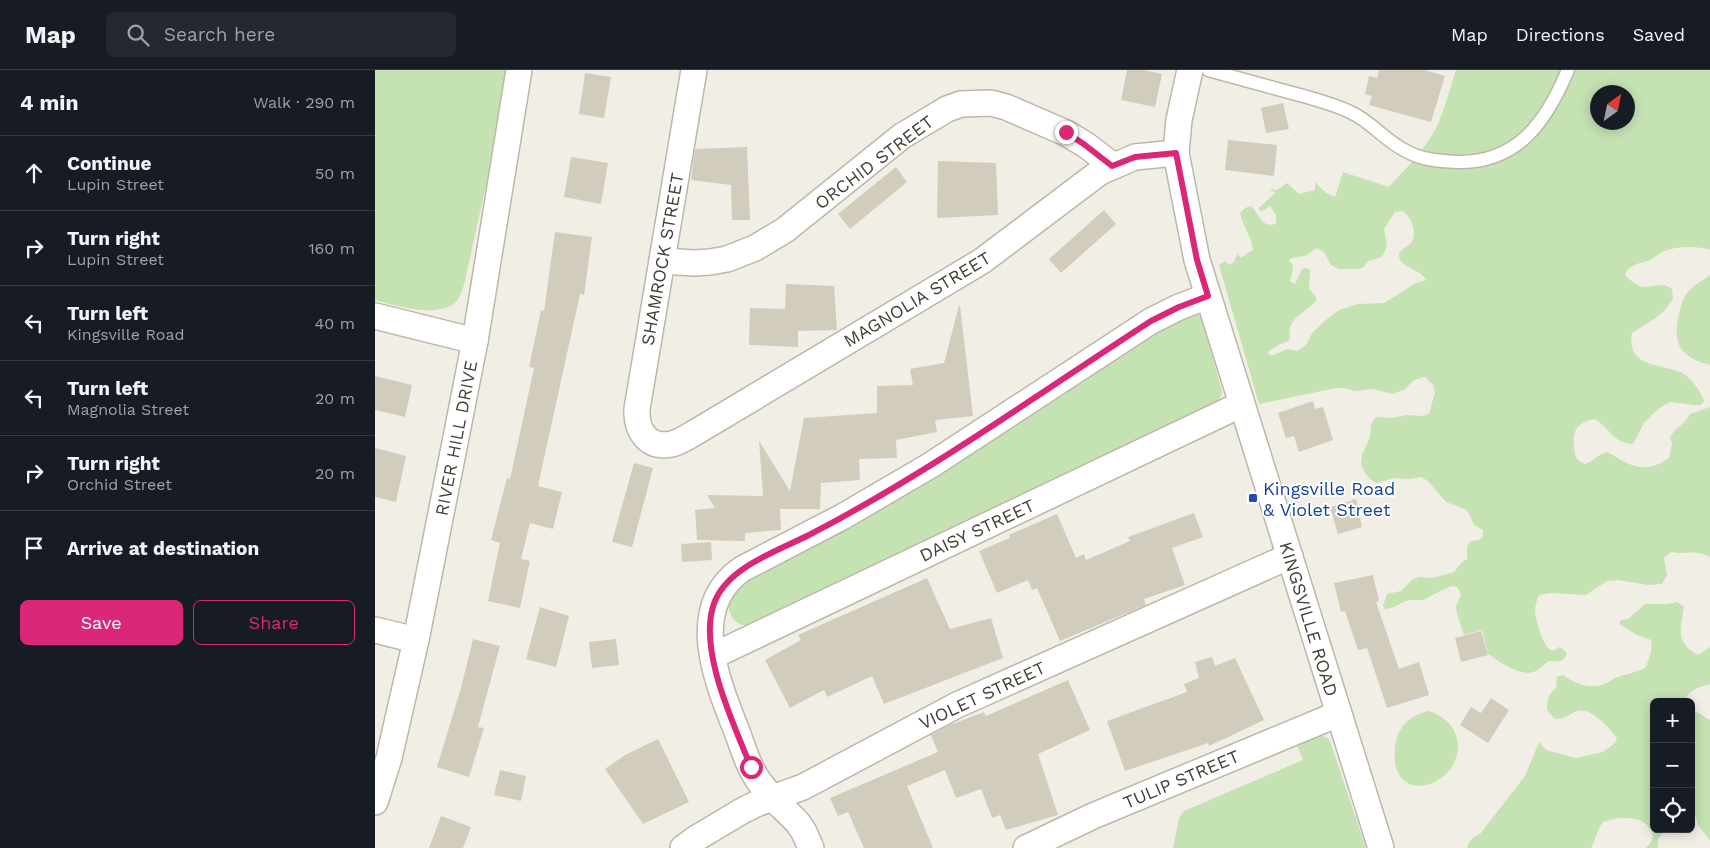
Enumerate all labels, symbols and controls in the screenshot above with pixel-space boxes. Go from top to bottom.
search box [106,12,456,57]
text: Map [25,21,76,49]
icon: search [124,21,152,49]
text: Search here [164,23,275,46]
text: Map [1451,24,1488,45]
text: Directions [1516,24,1605,45]
text: Saved [1633,24,1685,45]
north arrow [1590,85,1635,130]
text: 4 min [20,90,78,115]
text: Walk · 290 m [253,93,355,112]
street label: ORCHID STREET [811,111,938,213]
route end [1055,121,1078,144]
text: Continue [67,152,151,175]
icon: ahead [20,159,48,187]
text: 50 m [315,164,355,183]
street label: SHAMROCK STREET [636,171,688,347]
text: Lupin Street [67,175,164,194]
text: Turn right [67,227,160,250]
icon: right [20,234,48,262]
text: 160 m [308,239,355,258]
street label: MAGNOLIA STREET [840,247,994,351]
text: Lupin Street [67,250,164,269]
text: Turn left [67,302,148,325]
icon: left [20,309,48,337]
text: 40 m [315,314,355,333]
text: Kingsville Road [67,325,185,344]
street label: RIVER HILL DRIVE [431,359,481,517]
text: Turn left [67,377,148,400]
icon: left [20,384,48,412]
text: 20 m [315,389,355,408]
text: Magnolia Street [67,400,189,419]
text: Turn right [67,452,160,475]
icon: right [20,459,48,487]
text: 20 m [315,464,355,483]
text: Orchid Street [67,475,172,494]
place label: Kingsville Road & Violet Street [1263,478,1395,520]
marker: Kingsville Road & Violet Street [1247,492,1259,504]
street label: DAISY STREET [916,494,1038,566]
icon: arrive [20,534,48,562]
text: Arrive at destination [67,537,259,560]
street label: KINGSVILLE ROAD [1275,539,1343,699]
button: Save [20,600,183,645]
button: Share [193,600,355,645]
street label: VIOLET STREET [916,657,1049,733]
map controls [1650,698,1695,833]
button: + [1650,698,1695,743]
button: − [1650,743,1695,788]
street label: TULIP STREET [1120,745,1242,813]
route start [740,756,763,779]
button: locate [1650,788,1695,833]

